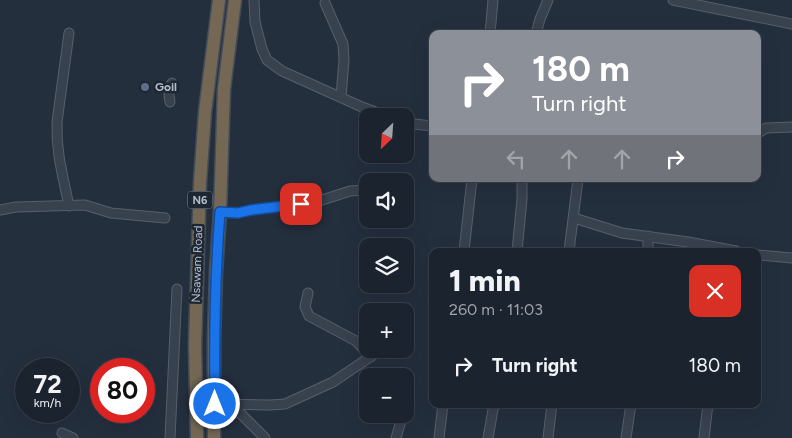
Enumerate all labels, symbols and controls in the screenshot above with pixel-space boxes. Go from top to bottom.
text: 180 m [532,48,630,90]
icon: right [449,50,514,115]
place label: Goil [155,80,177,94]
marker: Goil [139,81,151,93]
text: Turn right [532,90,627,117]
north arrow [359,108,414,162]
map controls [359,108,414,423]
icon: left [502,145,530,173]
icon: ahead [555,145,583,173]
icon: ahead [608,145,636,173]
icon: right [661,145,689,173]
button: sound [359,173,414,228]
pin [280,183,322,225]
icon: arrive [287,190,315,218]
road number: N6 [188,192,212,208]
street label: Nsawam Road [189,225,205,303]
button: layers [359,238,414,293]
text: 1 min [449,262,521,299]
button: close [689,265,741,317]
text: 260 m · 11:03 [449,300,543,319]
button: + [359,303,414,358]
icon: right [449,352,477,380]
text: Turn right [492,354,578,377]
text: 180 m [688,354,741,377]
speed limit sign: 80 [90,358,155,423]
button: − [359,368,414,423]
text: 72 [33,369,62,399]
position arrow [188,377,240,429]
text: km/h [34,396,61,410]

